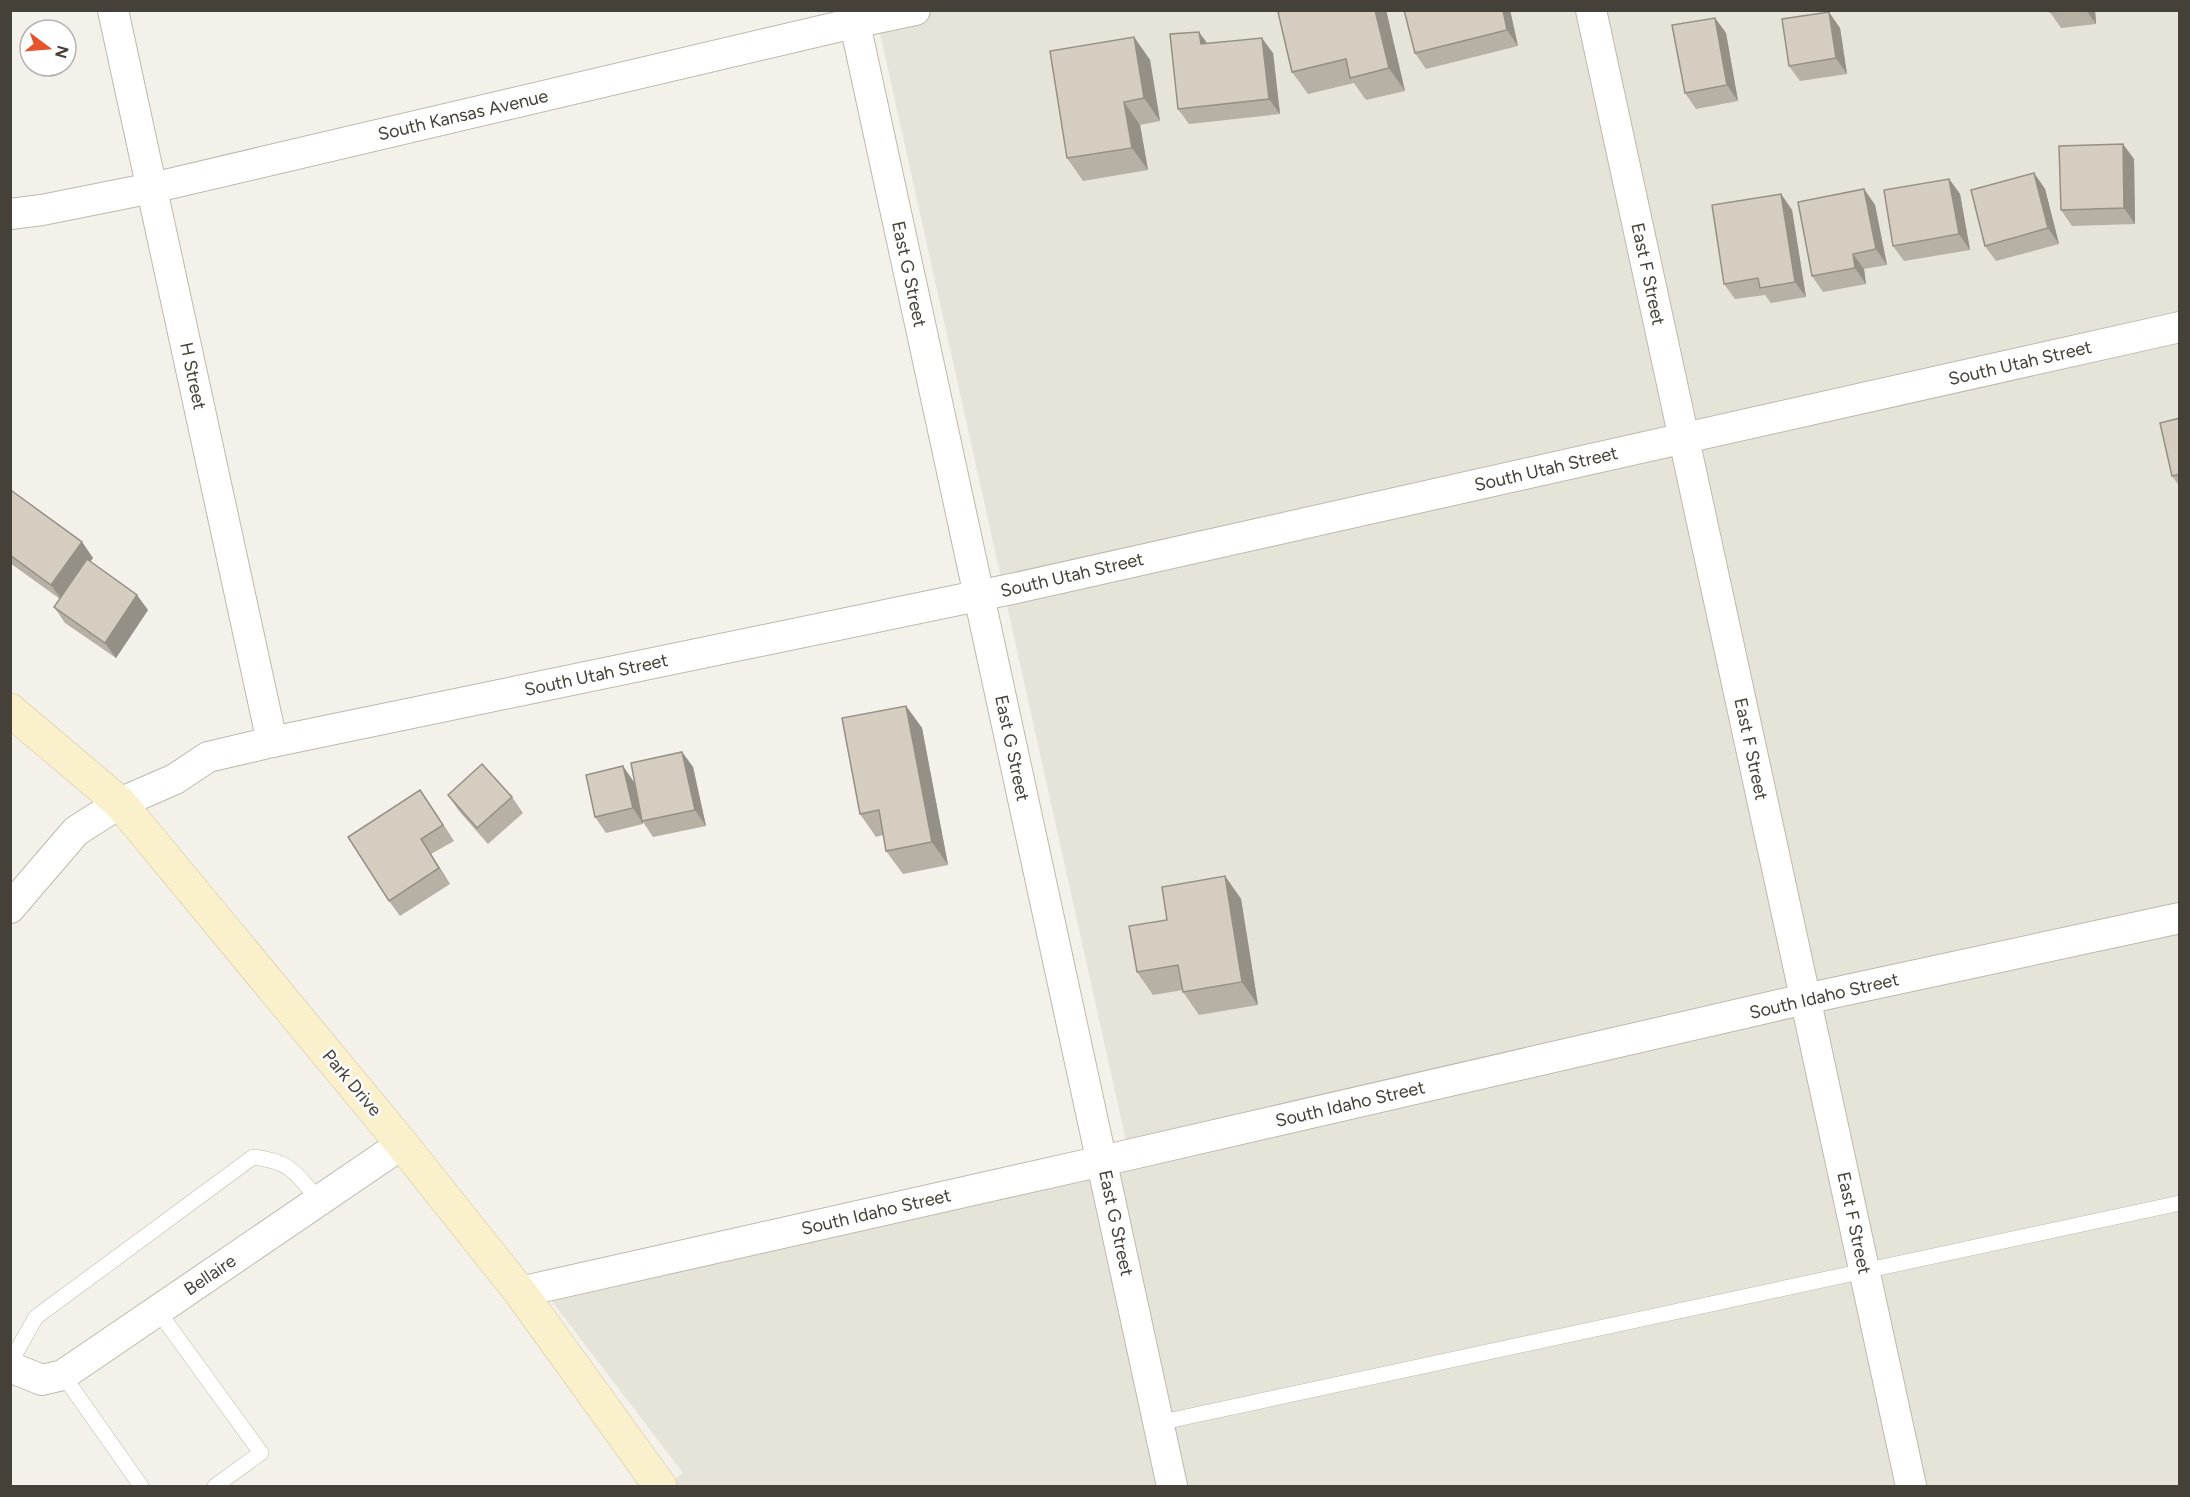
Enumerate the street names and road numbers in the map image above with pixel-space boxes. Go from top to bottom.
street label: South Kansas Avenue [376,85,550,145]
street label: East G Street [887,219,931,329]
street label: East F Street [1626,221,1670,327]
street label: South Utah Street [1946,336,2094,390]
street label: H Street [175,340,211,412]
street label: South Utah Street [1472,442,1620,496]
street label: South Utah Street [998,548,1146,602]
street label: South Utah Street [522,649,670,701]
street label: East G Street [990,693,1034,803]
street label: East F Street [1729,696,1773,802]
street label: South Idaho Street [1747,968,1901,1024]
street label: Park Drive [318,1045,386,1121]
street label: South Idaho Street [1273,1076,1427,1132]
street label: East G Street [1094,1168,1138,1278]
street label: East F Street [1832,1170,1876,1276]
street label: South Idaho Street [799,1184,953,1240]
street label: Bellaire [180,1250,240,1300]

